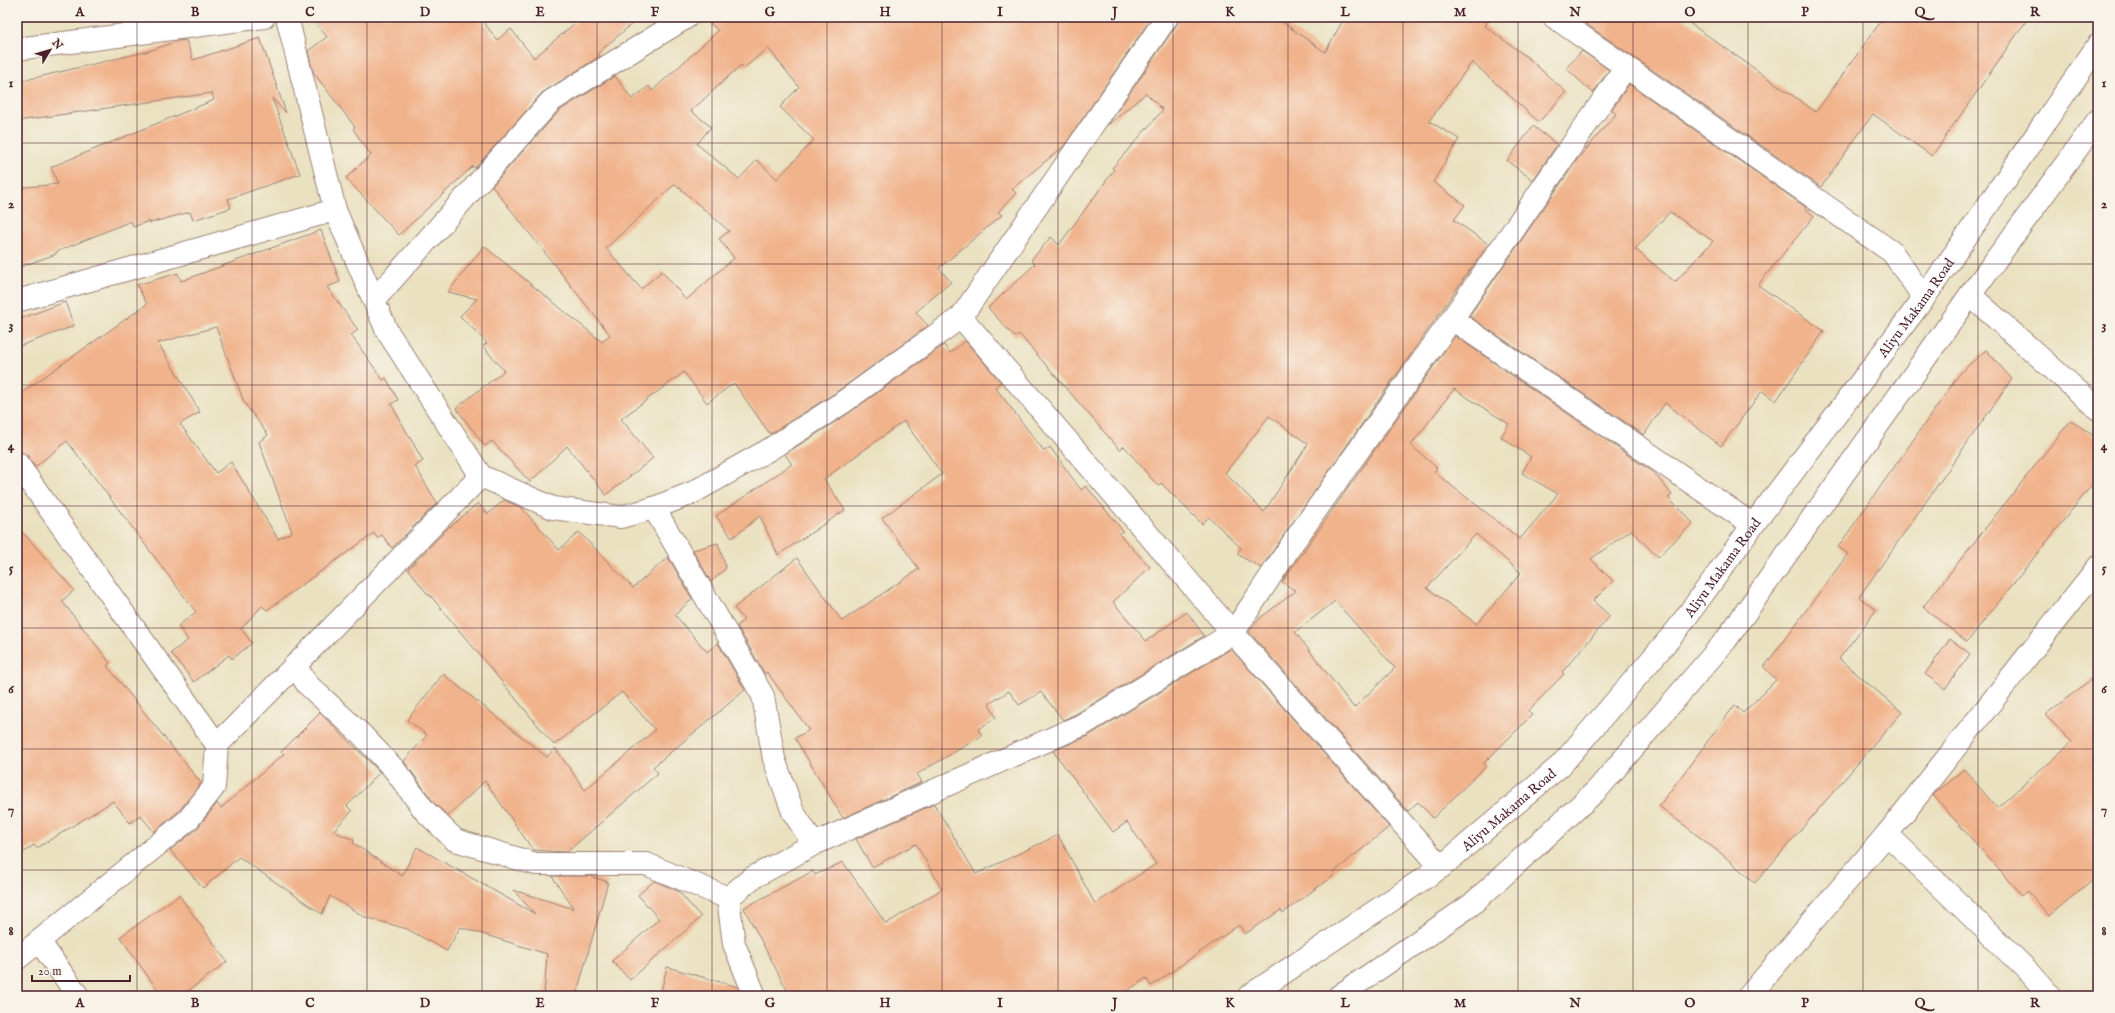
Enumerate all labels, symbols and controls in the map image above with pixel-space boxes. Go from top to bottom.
text: A [75,4,86,21]
text: B [191,4,200,21]
text: C [305,4,315,21]
text: D [420,4,431,21]
text: E [535,4,545,21]
text: F [651,4,660,21]
text: G [765,4,776,21]
text: H [879,4,891,21]
text: I [997,4,1003,21]
text: J [1110,4,1118,21]
text: K [1225,4,1235,21]
text: L [1339,4,1350,21]
text: M [1454,4,1467,21]
text: N [1568,4,1581,21]
text: O [1685,4,1696,21]
text: P [1801,4,1809,21]
text: Q [1915,4,1935,21]
text: R [2030,4,2041,21]
north arrow [30,30,70,70]
text: N [48,36,66,53]
text: 1 [9,75,14,92]
text: 1 [2102,75,2107,92]
text: 2 [8,196,14,213]
text: 2 [2101,196,2107,213]
street label: Aliyu Makama Road [1874,255,1959,362]
text: 3 [9,317,14,334]
text: 3 [2102,317,2107,334]
text: 4 [8,438,15,455]
text: 4 [2101,438,2108,455]
street label: Aliyu Makama Road [1680,514,1765,622]
text: 5 [9,560,14,577]
text: 5 [2102,560,2107,577]
text: 6 [8,681,14,698]
text: 6 [2101,681,2107,698]
street label: Aliyu Makama Road [1457,765,1561,856]
text: 7 [8,802,14,819]
text: 7 [2101,802,2107,819]
text: 8 [8,923,14,940]
text: 8 [2101,923,2107,940]
scale bar [32,957,130,983]
text: 20 m [38,964,61,979]
text: A [75,995,86,1012]
text: B [191,995,200,1012]
text: C [305,995,315,1012]
text: D [420,995,431,1012]
text: E [535,995,545,1012]
text: F [651,995,660,1012]
text: G [765,995,776,1012]
text: H [879,995,891,1012]
text: I [997,995,1003,1012]
text: J [1110,995,1118,1012]
text: K [1225,995,1235,1012]
text: L [1339,995,1350,1012]
text: M [1454,995,1467,1012]
text: N [1568,995,1581,1012]
text: O [1685,995,1696,1012]
text: P [1801,995,1809,1012]
text: Q [1915,995,1935,1012]
text: R [2030,995,2041,1012]

